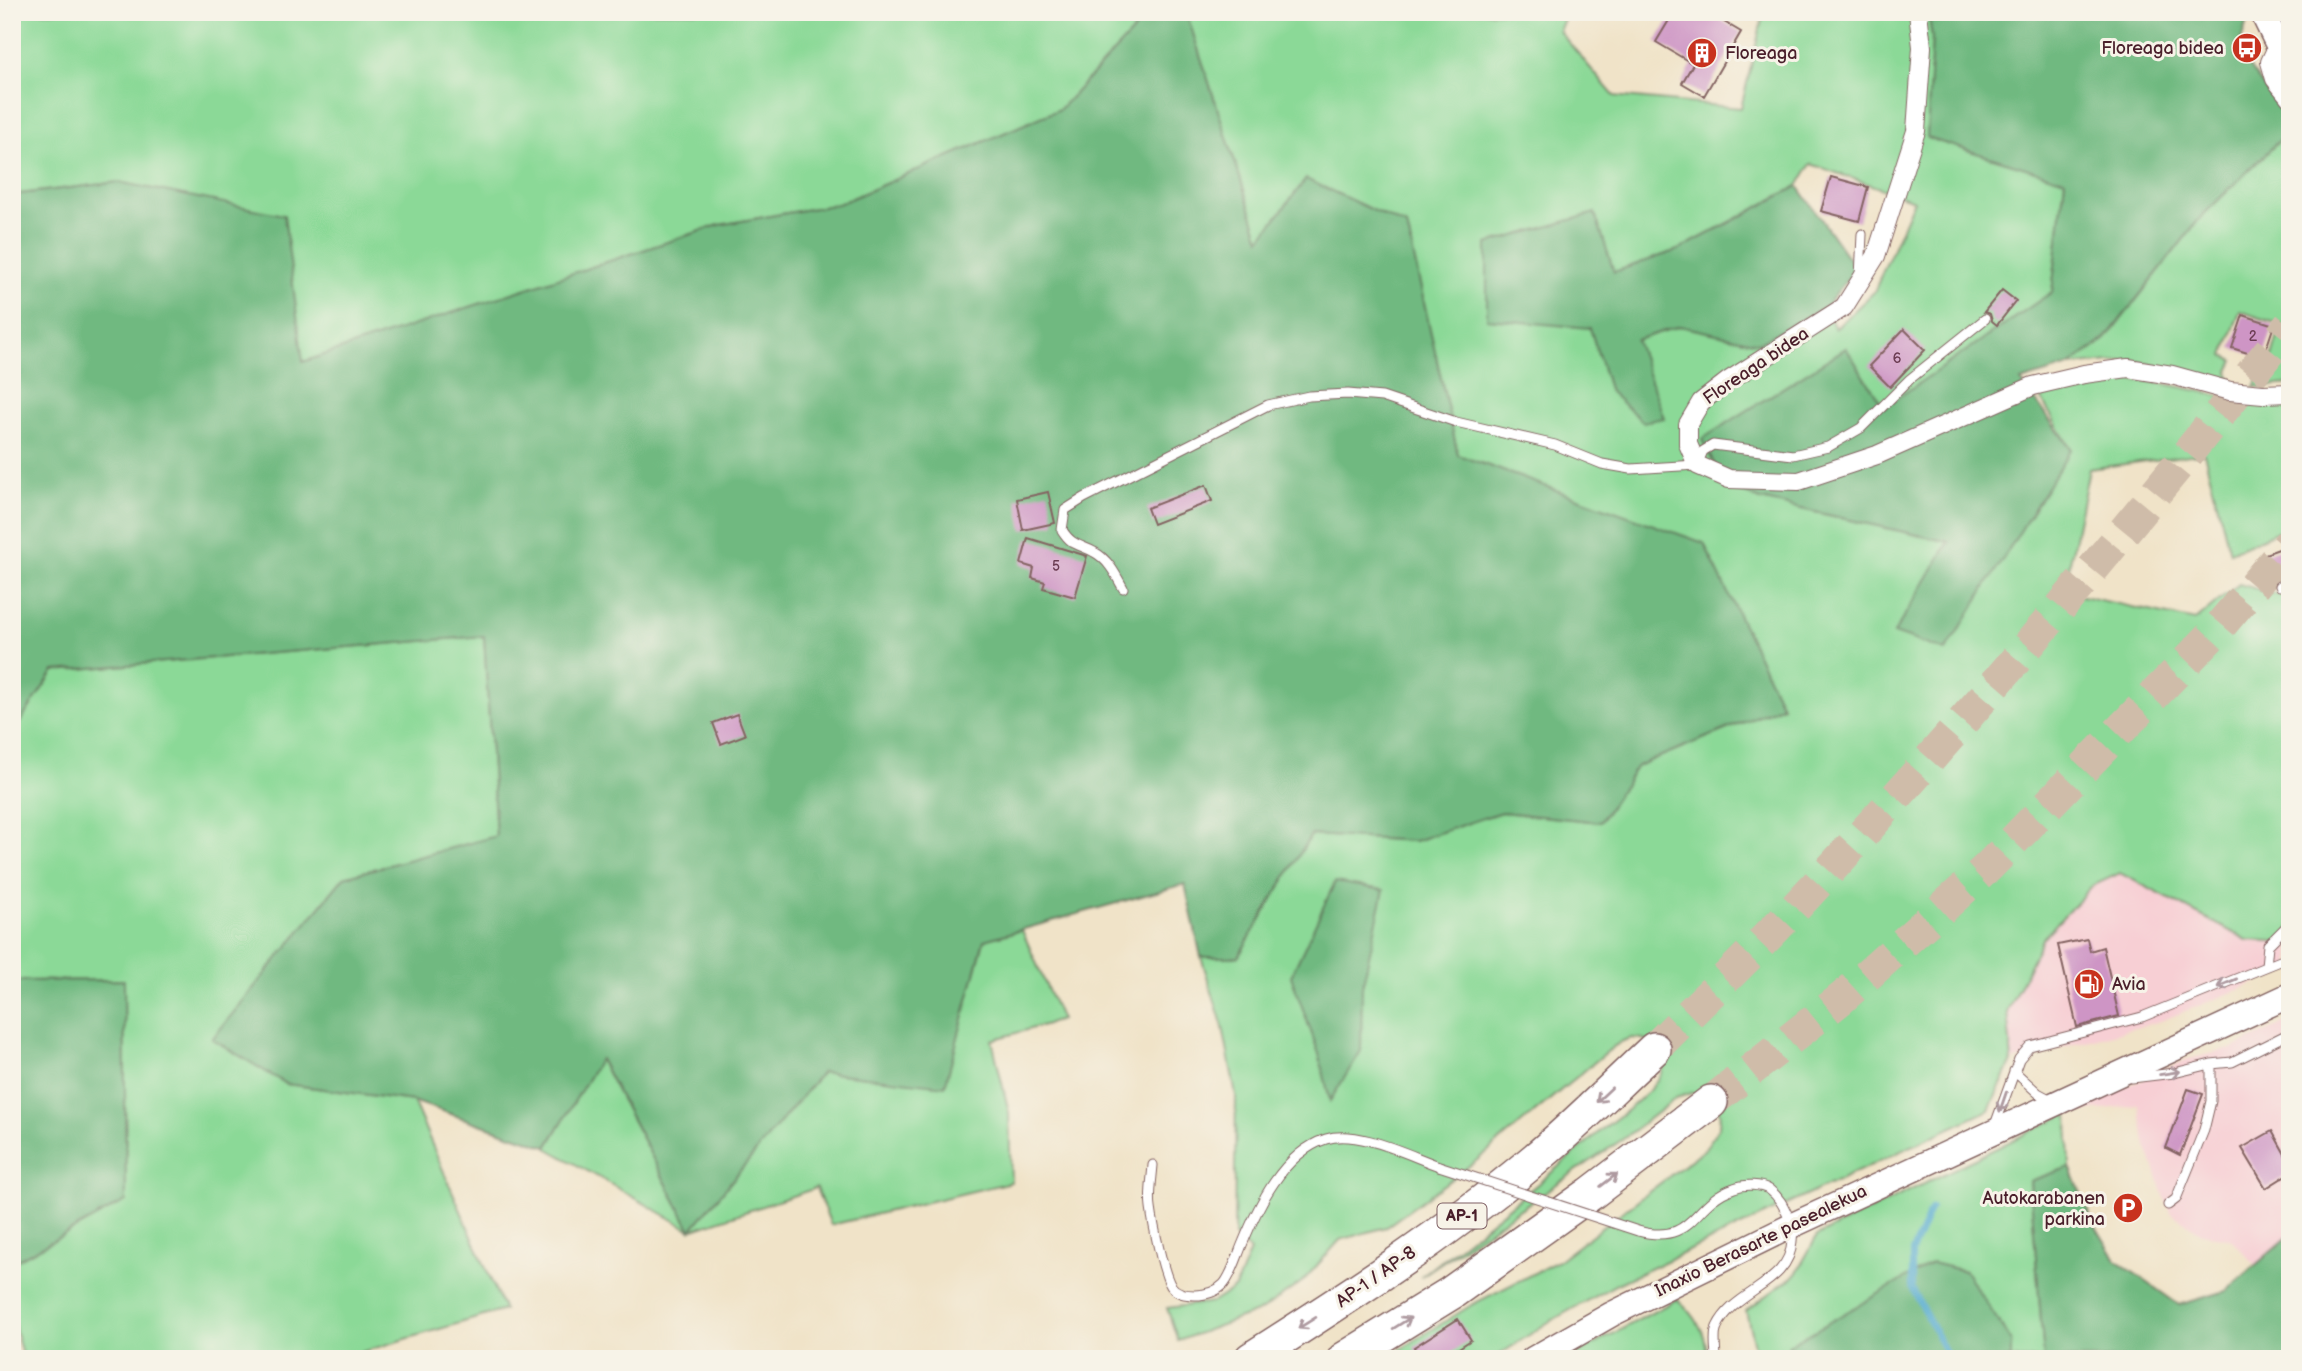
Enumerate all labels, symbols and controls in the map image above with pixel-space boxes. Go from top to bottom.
bus stop icon: Floreaga bidea [2230,31,2264,65]
building icon: Floreaga [1685,36,1719,70]
place label: Floreaga bidea [2101,38,2224,59]
place label: Floreaga [1725,43,1797,64]
street label: Floreaga bidea [1699,323,1813,409]
house number: 2 [2249,328,2258,345]
house number: 6 [1893,350,1902,367]
house number: 5 [1052,558,1060,575]
fuel station icon: Avia [2072,967,2106,1001]
place label: Avia [2112,974,2146,995]
one-way arrow [2216,977,2238,990]
one-way arrow [2158,1066,2181,1079]
one-way arrow [1596,1087,1613,1104]
one-way arrow [1996,1091,2009,1113]
one-way arrow [1600,1172,1618,1187]
street label: Inaxio Berasarte pasealekua [1652,1180,1870,1302]
place label: Autokarabanen parkina [1983,1188,2105,1230]
parking icon: Autokarabanen parkina [2111,1191,2145,1225]
road number: AP-1 [1438,1204,1486,1228]
street label: AP-1 / AP-8 [1332,1242,1420,1312]
one-way arrow [1298,1316,1318,1330]
one-way arrow [1392,1316,1412,1330]

